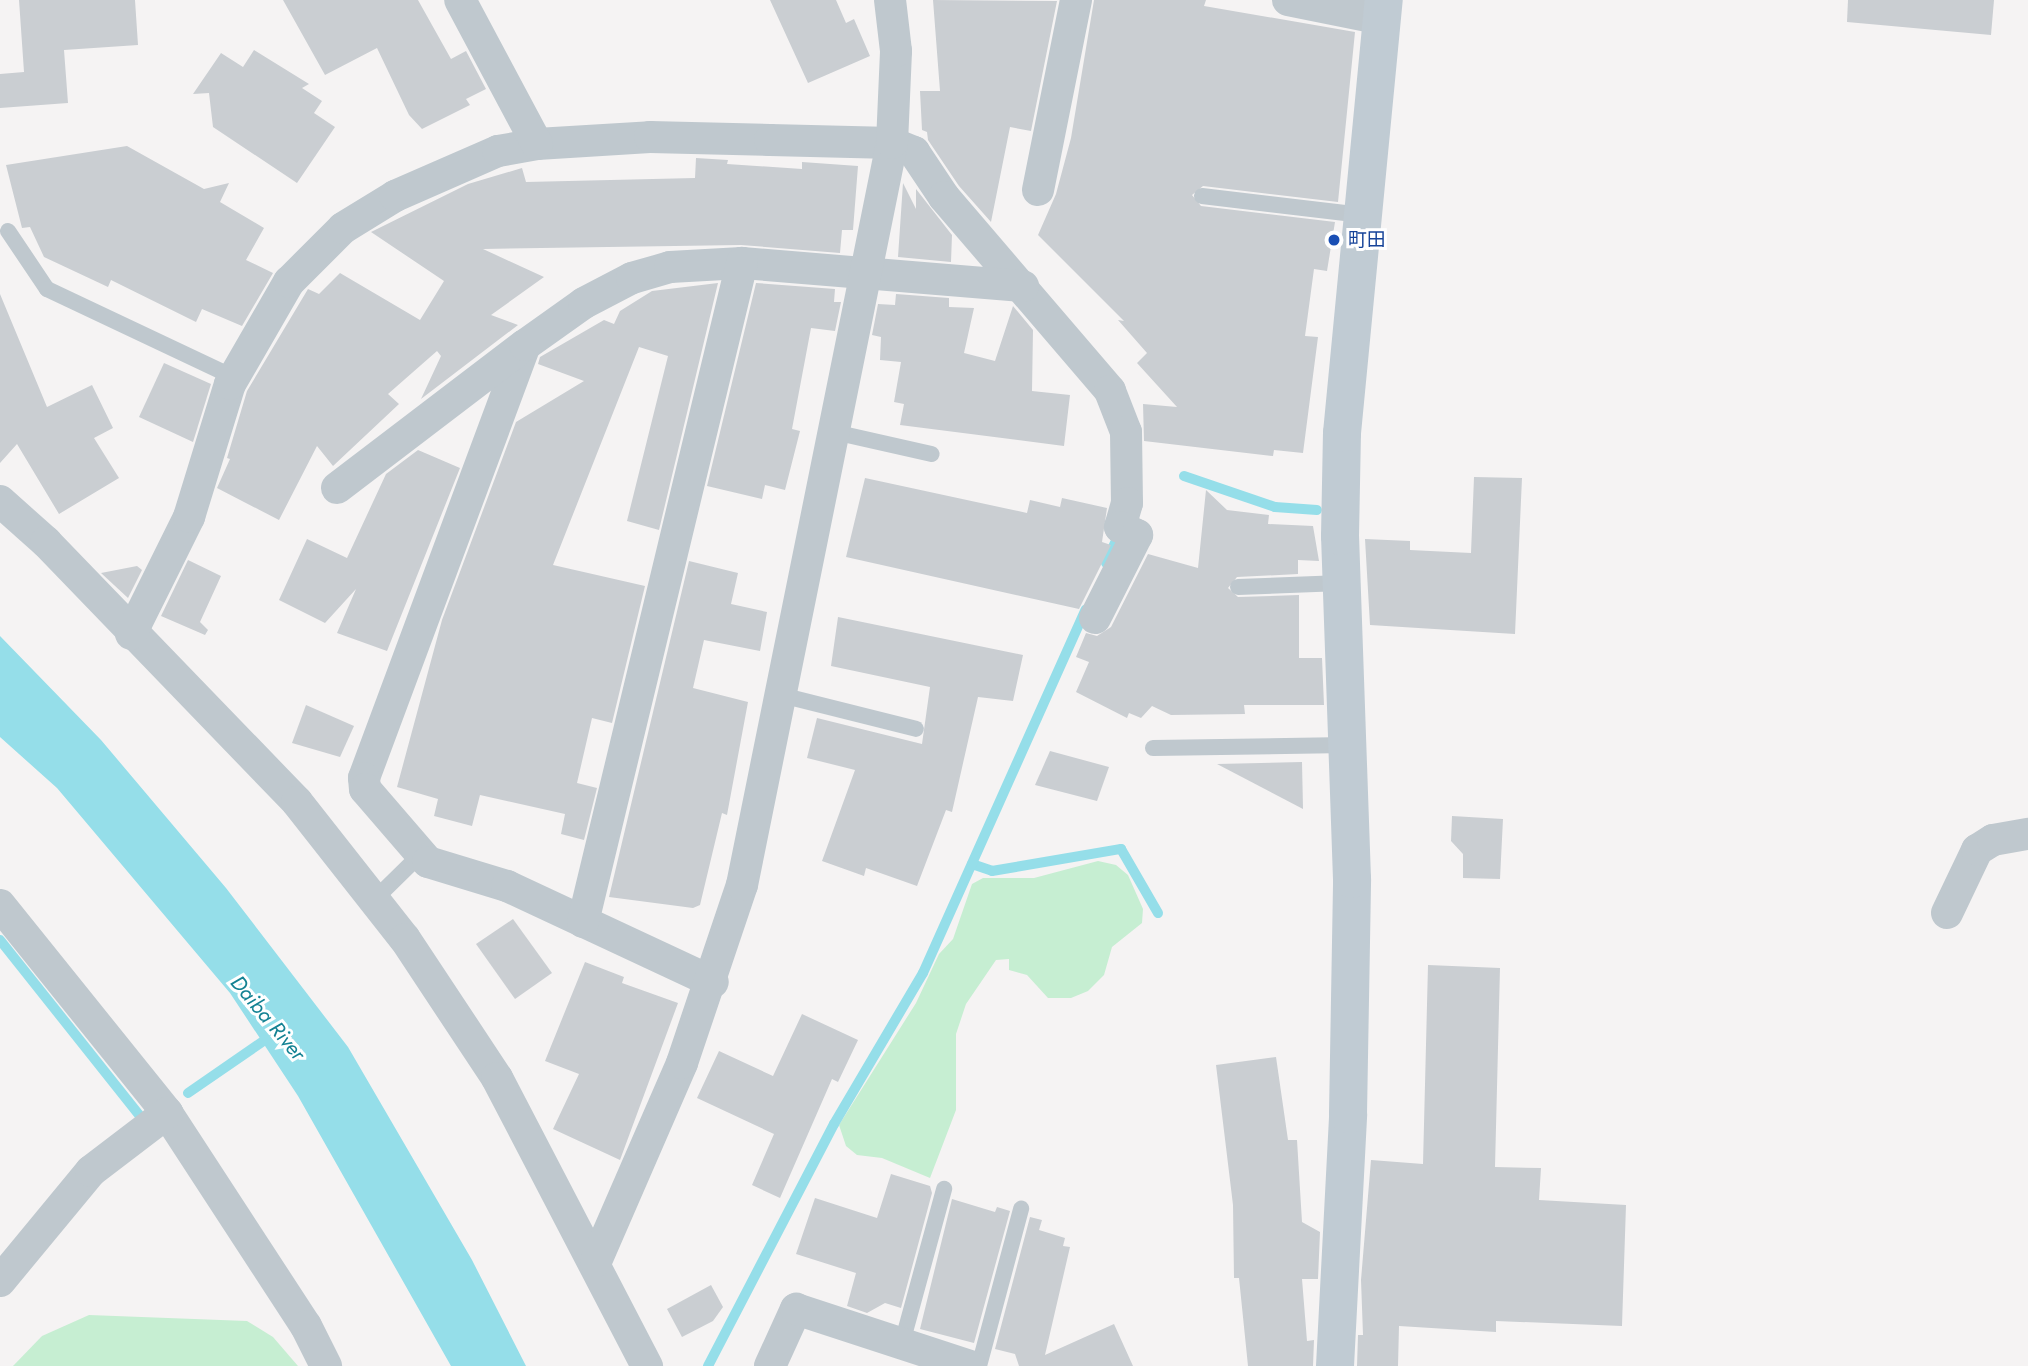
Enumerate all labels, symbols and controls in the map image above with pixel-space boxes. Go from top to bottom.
place label: 町田 [1348,229,1386,251]
marker: 町田 [1326,232,1342,248]
water label: Daiba River [225,970,311,1066]

